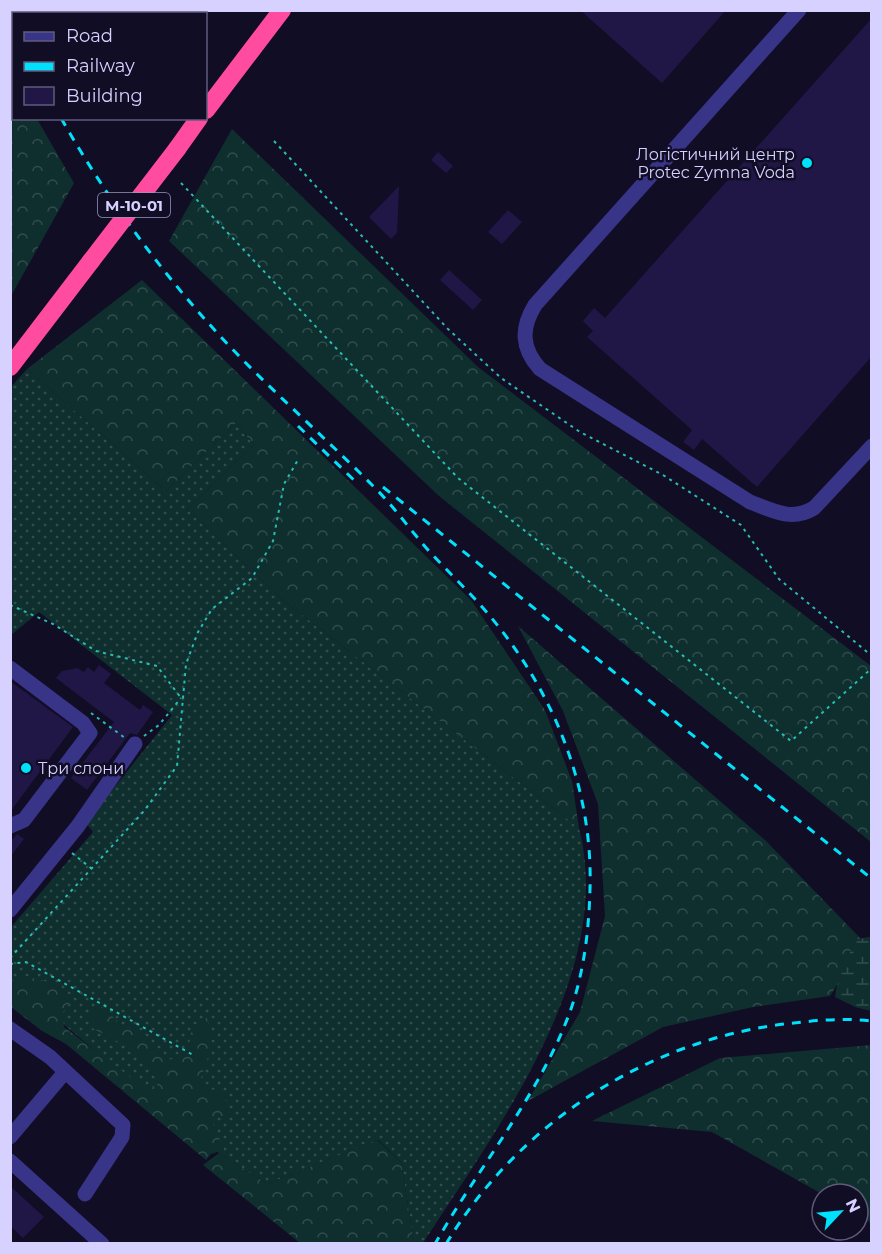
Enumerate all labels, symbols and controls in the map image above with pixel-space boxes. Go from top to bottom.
legend [12,12,207,120]
text: Road [66,25,113,47]
text: Railway [66,55,135,77]
text: Building [66,85,143,107]
place label: Логістичний центр Protec Zymna Voda [636,145,795,182]
marker: Логістичний центр Protec Zymna Voda [800,156,814,170]
road number: М-10-01 [98,193,170,217]
place label: Три слони [38,759,124,778]
marker: Три слони [19,761,33,775]
north arrow [810,1182,870,1242]
text: N [842,1196,864,1216]

